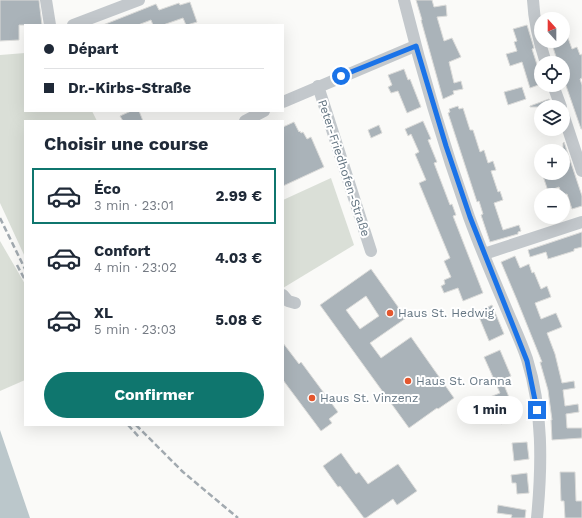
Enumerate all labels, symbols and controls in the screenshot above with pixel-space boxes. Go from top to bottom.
north arrow [534,12,570,48]
map controls [534,12,570,224]
text: Départ [68,40,118,58]
button: locate [534,56,570,92]
route start [332,67,350,85]
text: Dr.-Kirbs-Straße [68,79,191,97]
street label: Peter-Friedhofen-Straße [315,98,373,238]
button: layers [534,100,570,136]
text: Choisir une course [44,133,208,154]
button: + [534,144,570,180]
icon: car [46,178,82,214]
text: Éco [94,180,121,198]
text: 2.99 € [215,187,262,205]
button: − [534,188,570,224]
text: 3 min · 23:01 [94,198,174,213]
icon: car [46,240,82,276]
text: Confort [94,242,150,260]
text: 4.03 € [215,249,262,267]
text: 4 min · 23:02 [94,260,177,275]
icon: car [46,302,82,338]
text: XL [94,304,113,322]
place label: Haus St. Hedwig [398,306,495,320]
marker: Haus St. Hedwig [385,308,395,318]
text: 5.08 € [215,311,262,329]
text: 5 min · 23:03 [94,322,176,337]
button: Confirmer [44,372,264,418]
place label: Haus St. Oranna [416,374,512,388]
marker: Haus St. Oranna [403,376,413,386]
place label: Haus St. Vinzenz [320,391,418,405]
marker: Haus St. Vinzenz [307,393,317,403]
callout: 1 min [457,396,523,424]
route end [528,401,546,419]
text: 1 min [473,402,507,417]

